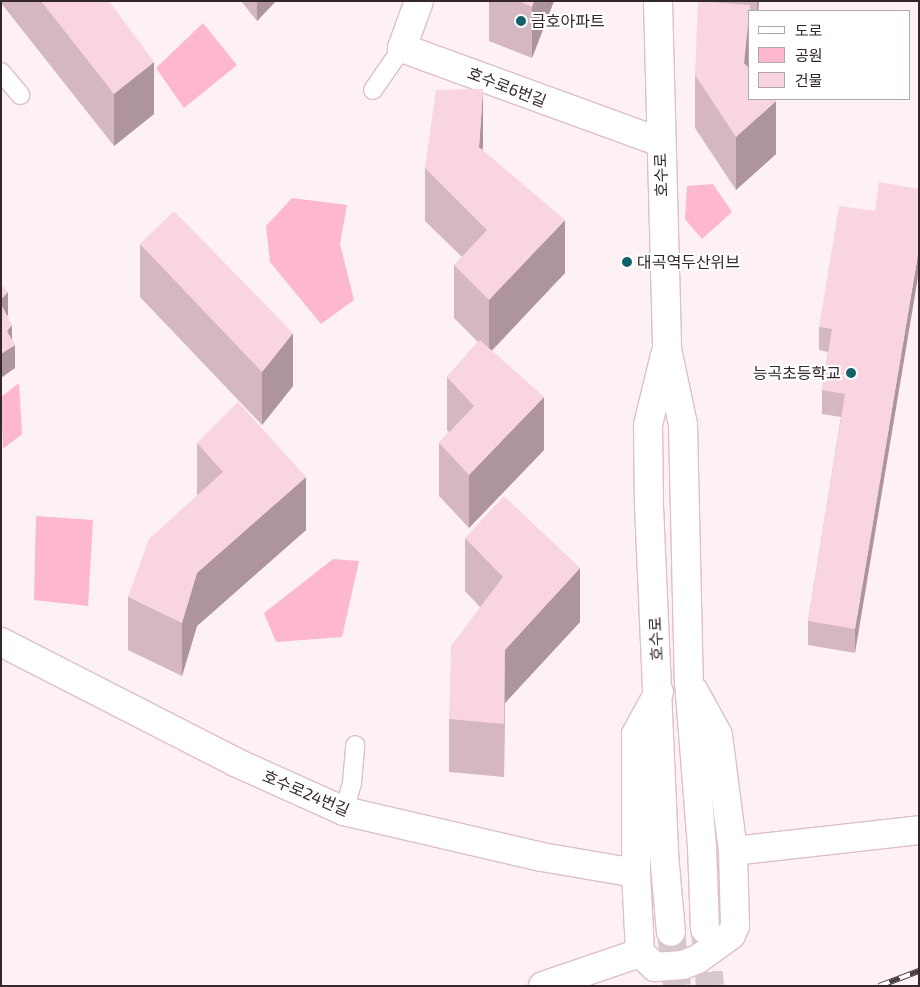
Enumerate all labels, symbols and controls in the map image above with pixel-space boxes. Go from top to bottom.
legend [748,10,910,100]
place label: 금호아파트 [531,11,605,31]
marker: 금호아파트 [515,15,527,27]
text: 도로 [795,21,823,39]
text: 공원 [795,46,823,64]
street label: 호수로6번길 [465,63,549,111]
text: 건물 [795,71,823,89]
street label: 호수로 [651,153,671,197]
place label: 대곡역두산위브 [637,252,740,272]
marker: 대곡역두산위브 [621,256,633,268]
place label: 능곡초등학교 [753,363,841,383]
marker: 능곡초등학교 [845,367,857,379]
street label: 호수로 [645,616,667,662]
street label: 호수로24번길 [260,766,352,820]

